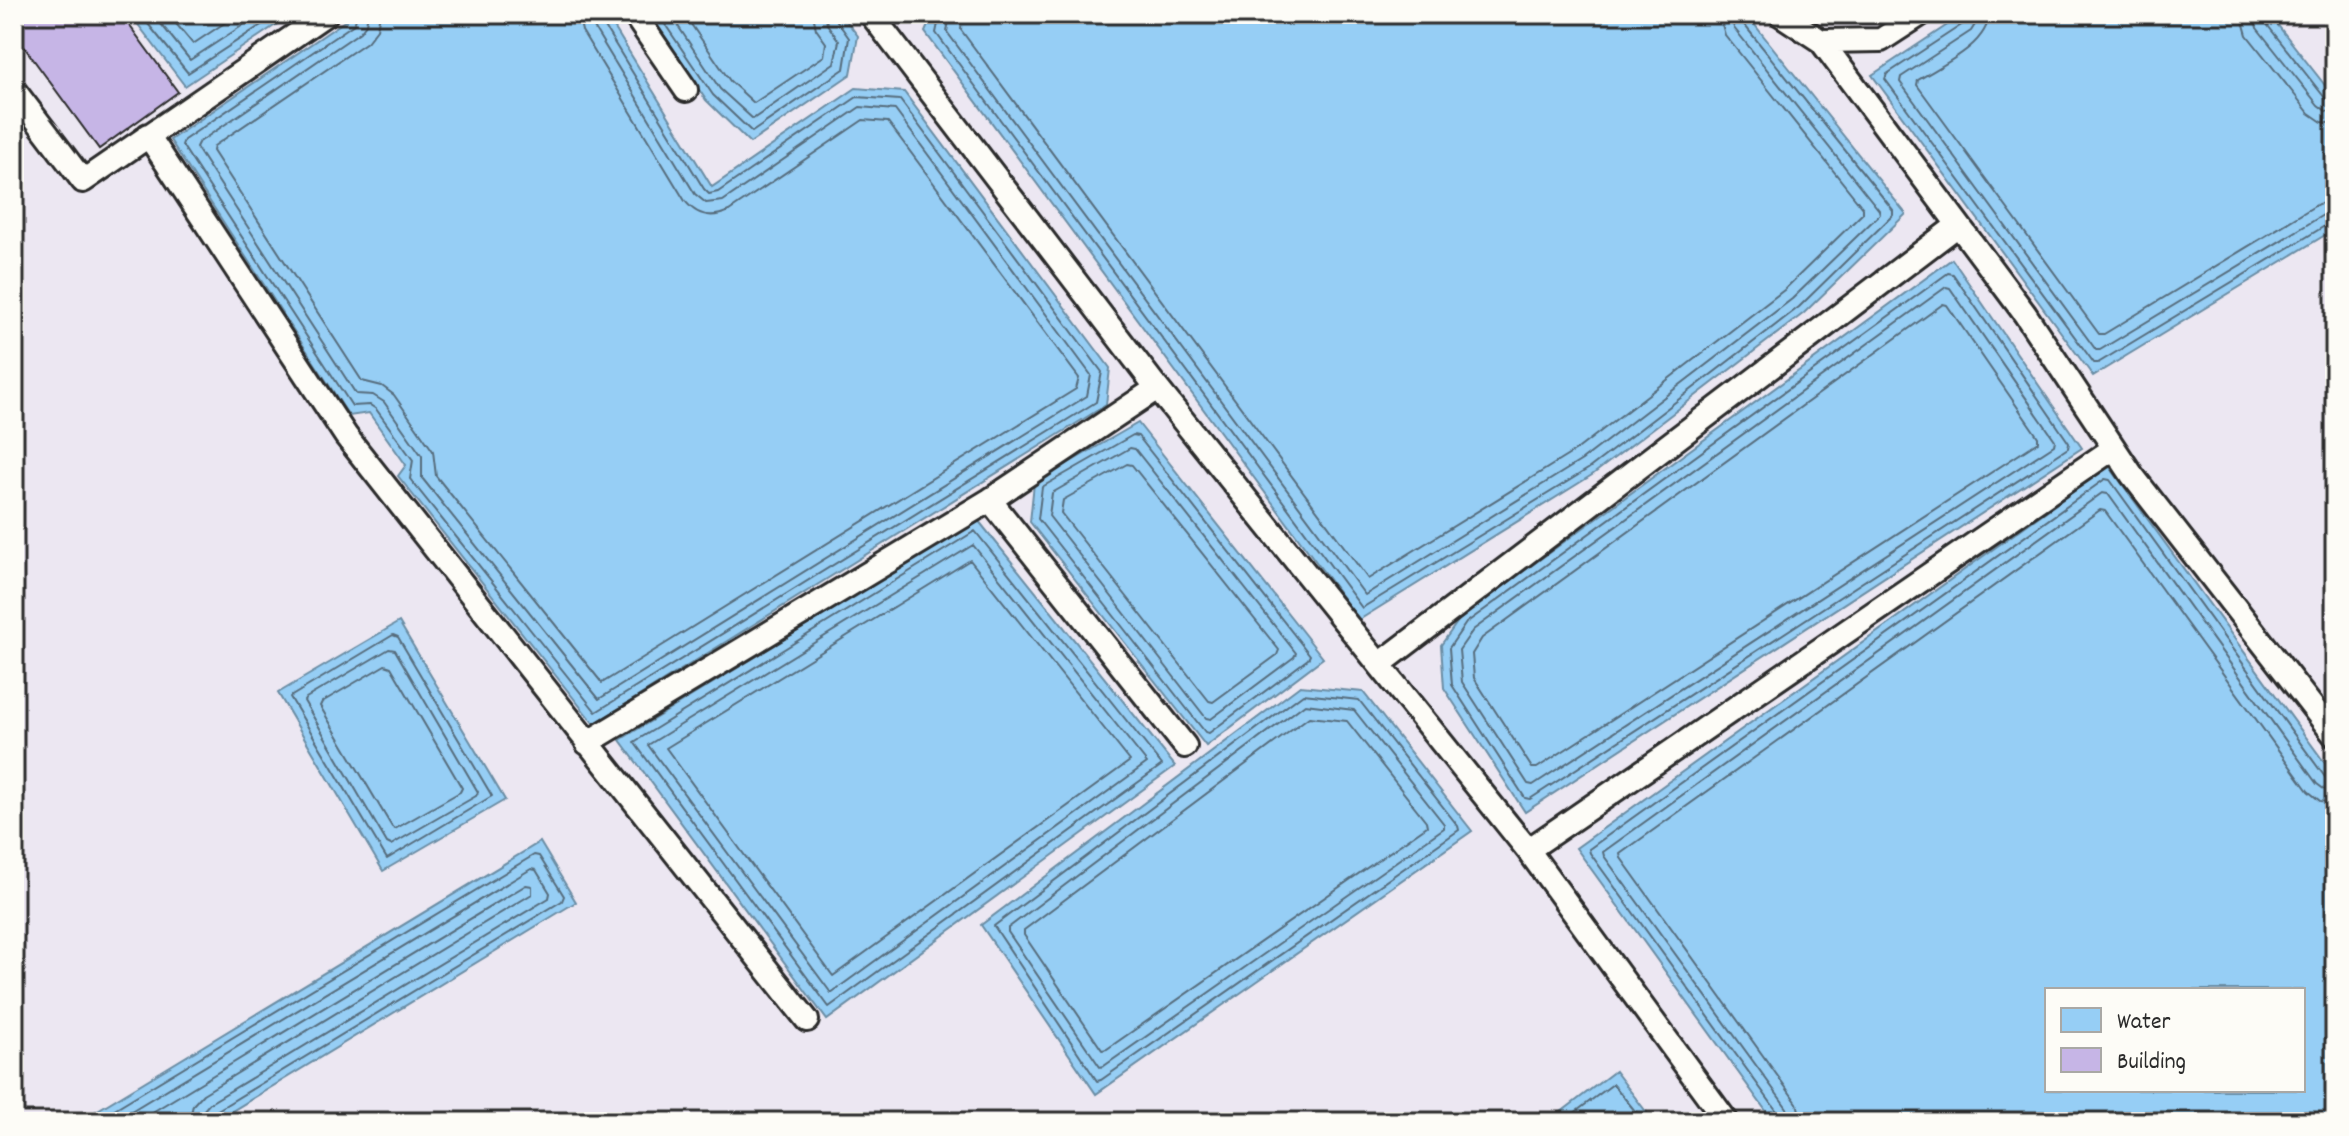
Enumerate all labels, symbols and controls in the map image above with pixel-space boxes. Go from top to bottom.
legend [2045,988,2305,1092]
text: Water [2117,1006,2170,1040]
text: Building [2117,1046,2186,1080]

